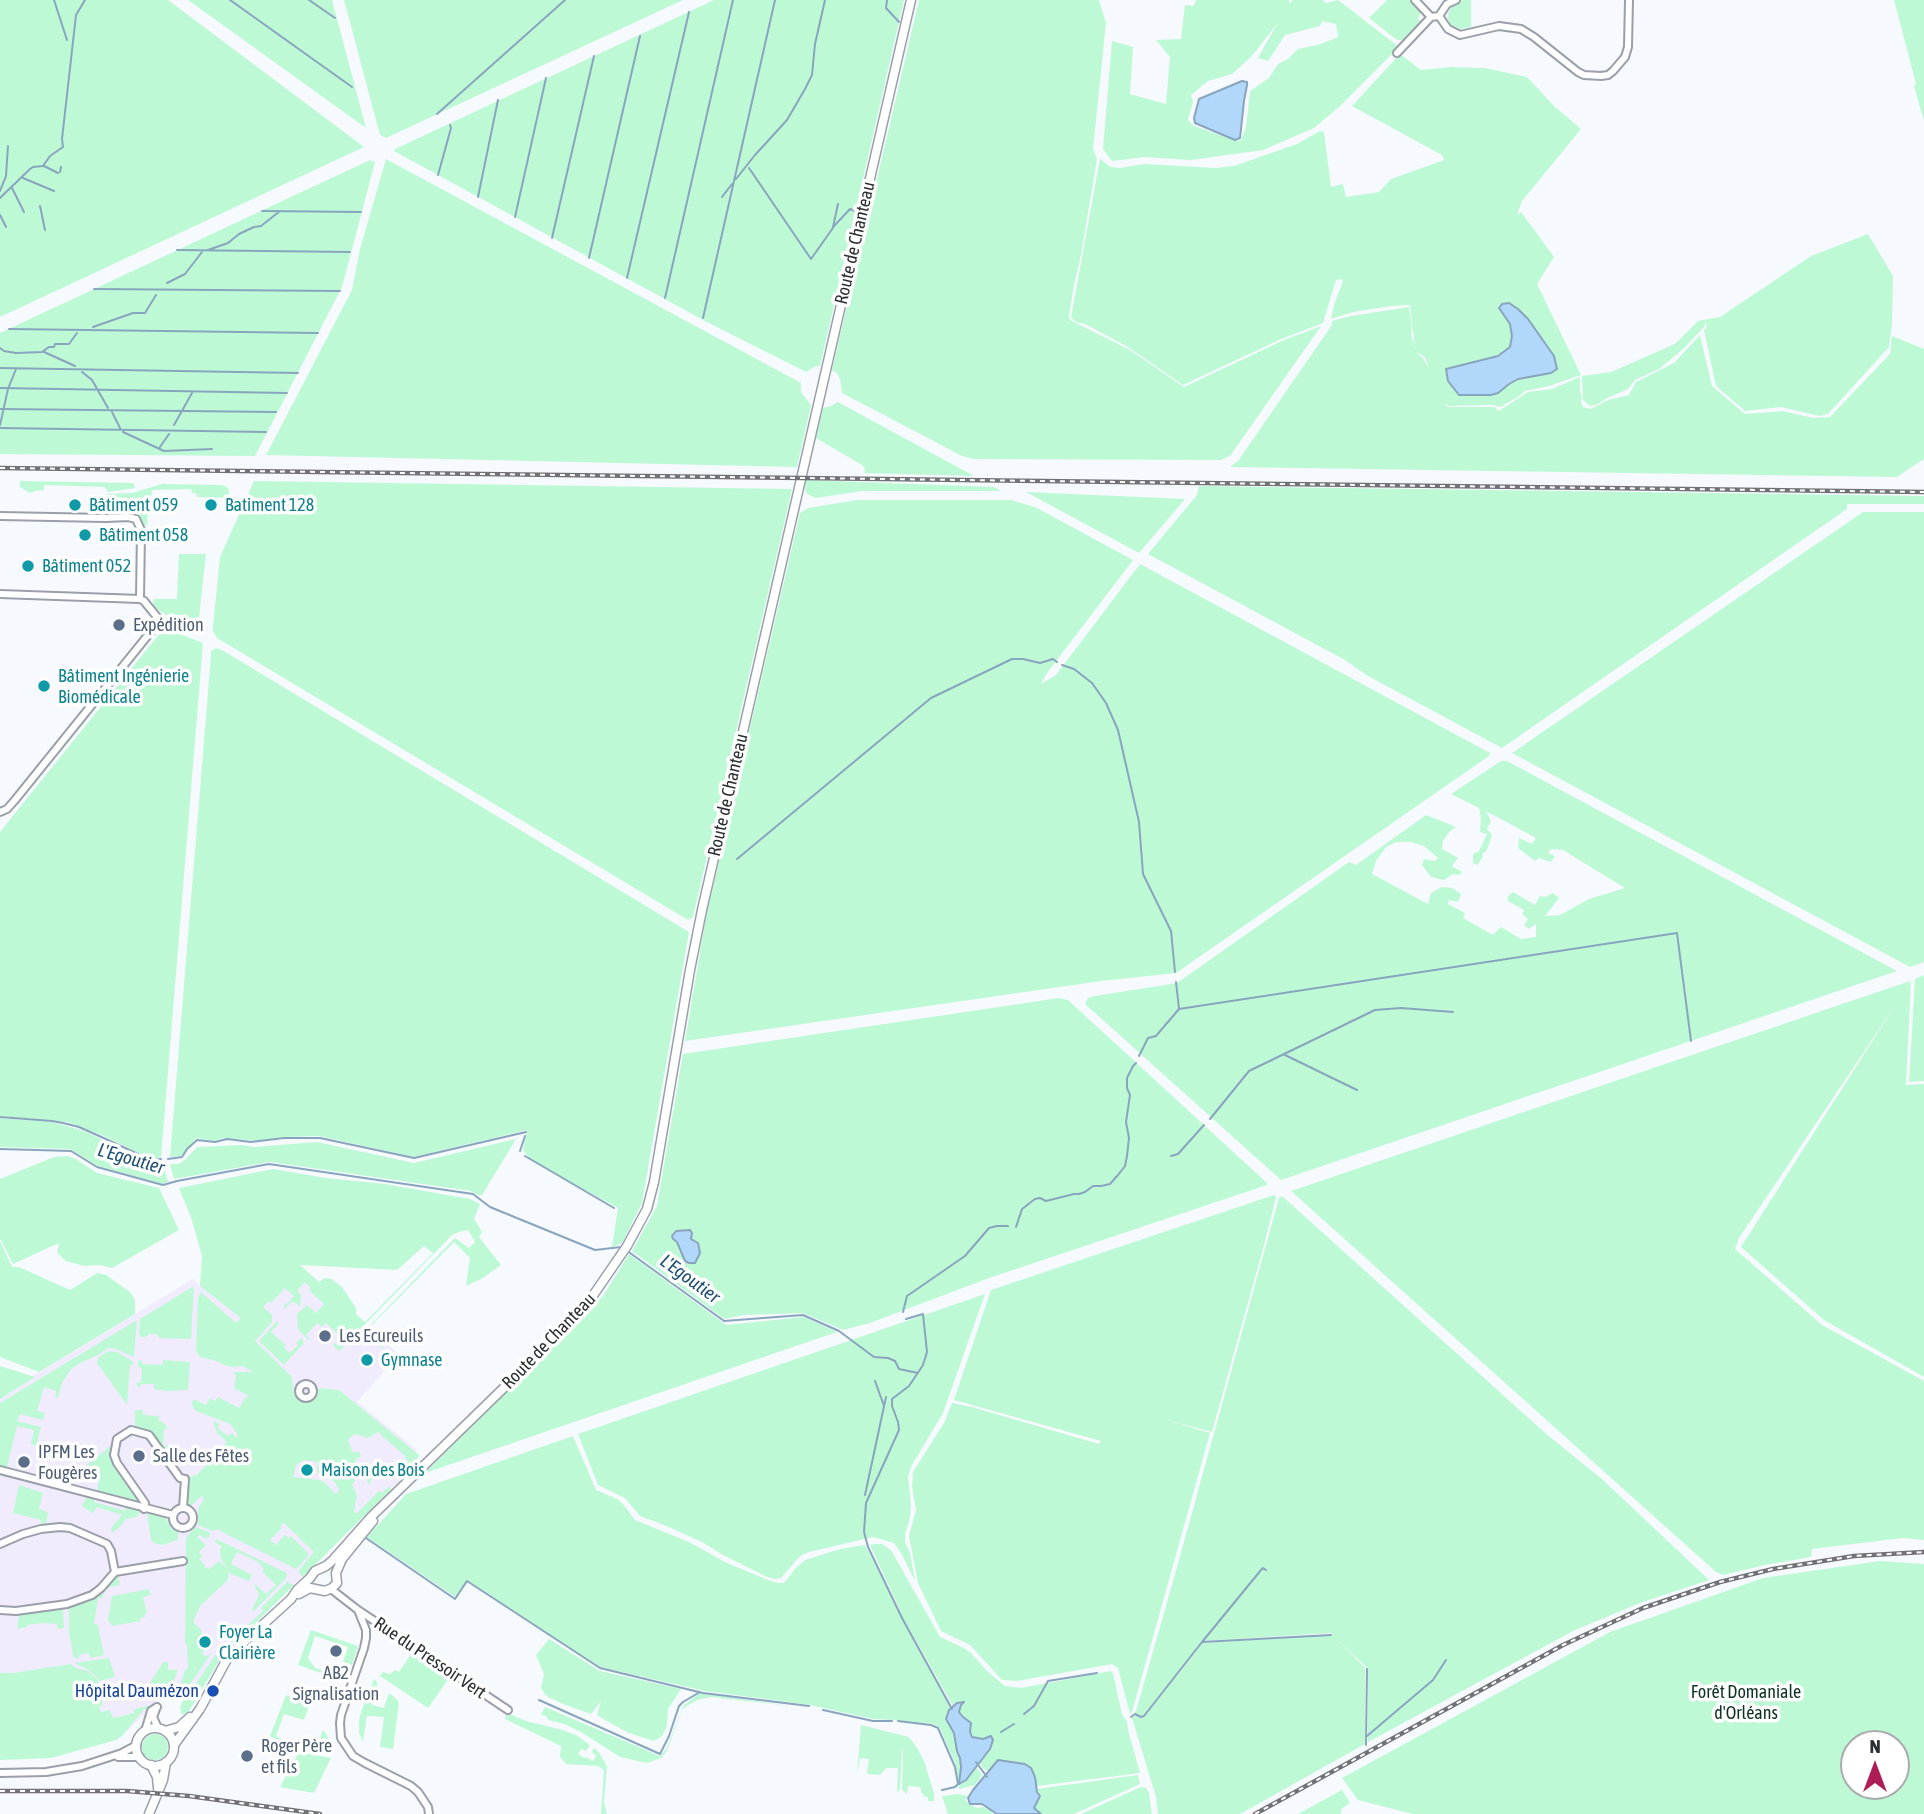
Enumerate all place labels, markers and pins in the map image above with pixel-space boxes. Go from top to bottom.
place label: Bâtiment 059 [89,494,178,516]
place label: Batiment 128 [225,494,314,516]
marker: Bâtiment 059 [67,497,83,513]
marker: Batiment 128 [203,497,219,513]
place label: Bâtiment 058 [99,524,188,546]
marker: Bâtiment 058 [77,527,93,543]
place label: Bâtiment 052 [42,555,131,577]
marker: Bâtiment 052 [20,558,36,574]
place label: Expédition [133,614,204,636]
marker: Expédition [111,617,127,633]
place label: Bâtiment Ingénierie Biomédicale [58,665,189,708]
marker: Bâtiment Ingénierie Biomédicale [36,678,52,694]
place label: Les Ecureuils [339,1325,423,1347]
marker: Les Ecureuils [317,1328,333,1344]
place label: Gymnase [381,1349,443,1371]
marker: Gymnase [359,1352,375,1368]
place label: IPFM Les Fougères [38,1441,97,1484]
place label: Salle des Fêtes [153,1445,249,1467]
marker: Salle des Fêtes [131,1448,147,1464]
marker: IPFM Les Fougères [16,1454,32,1470]
place label: Maison des Bois [321,1459,425,1481]
marker: Maison des Bois [299,1462,315,1478]
place label: Foyer La Clairière [219,1621,275,1664]
marker: Foyer La Clairière [197,1634,213,1650]
marker: AB2 Signalisation [328,1643,344,1659]
place label: AB2 Signalisation [293,1662,379,1704]
place label: Hôpital Daumézon [75,1680,199,1702]
marker: Hôpital Daumézon [205,1683,221,1699]
place label: Roger Père et fils [261,1735,332,1778]
marker: Roger Père et fils [239,1748,255,1764]

